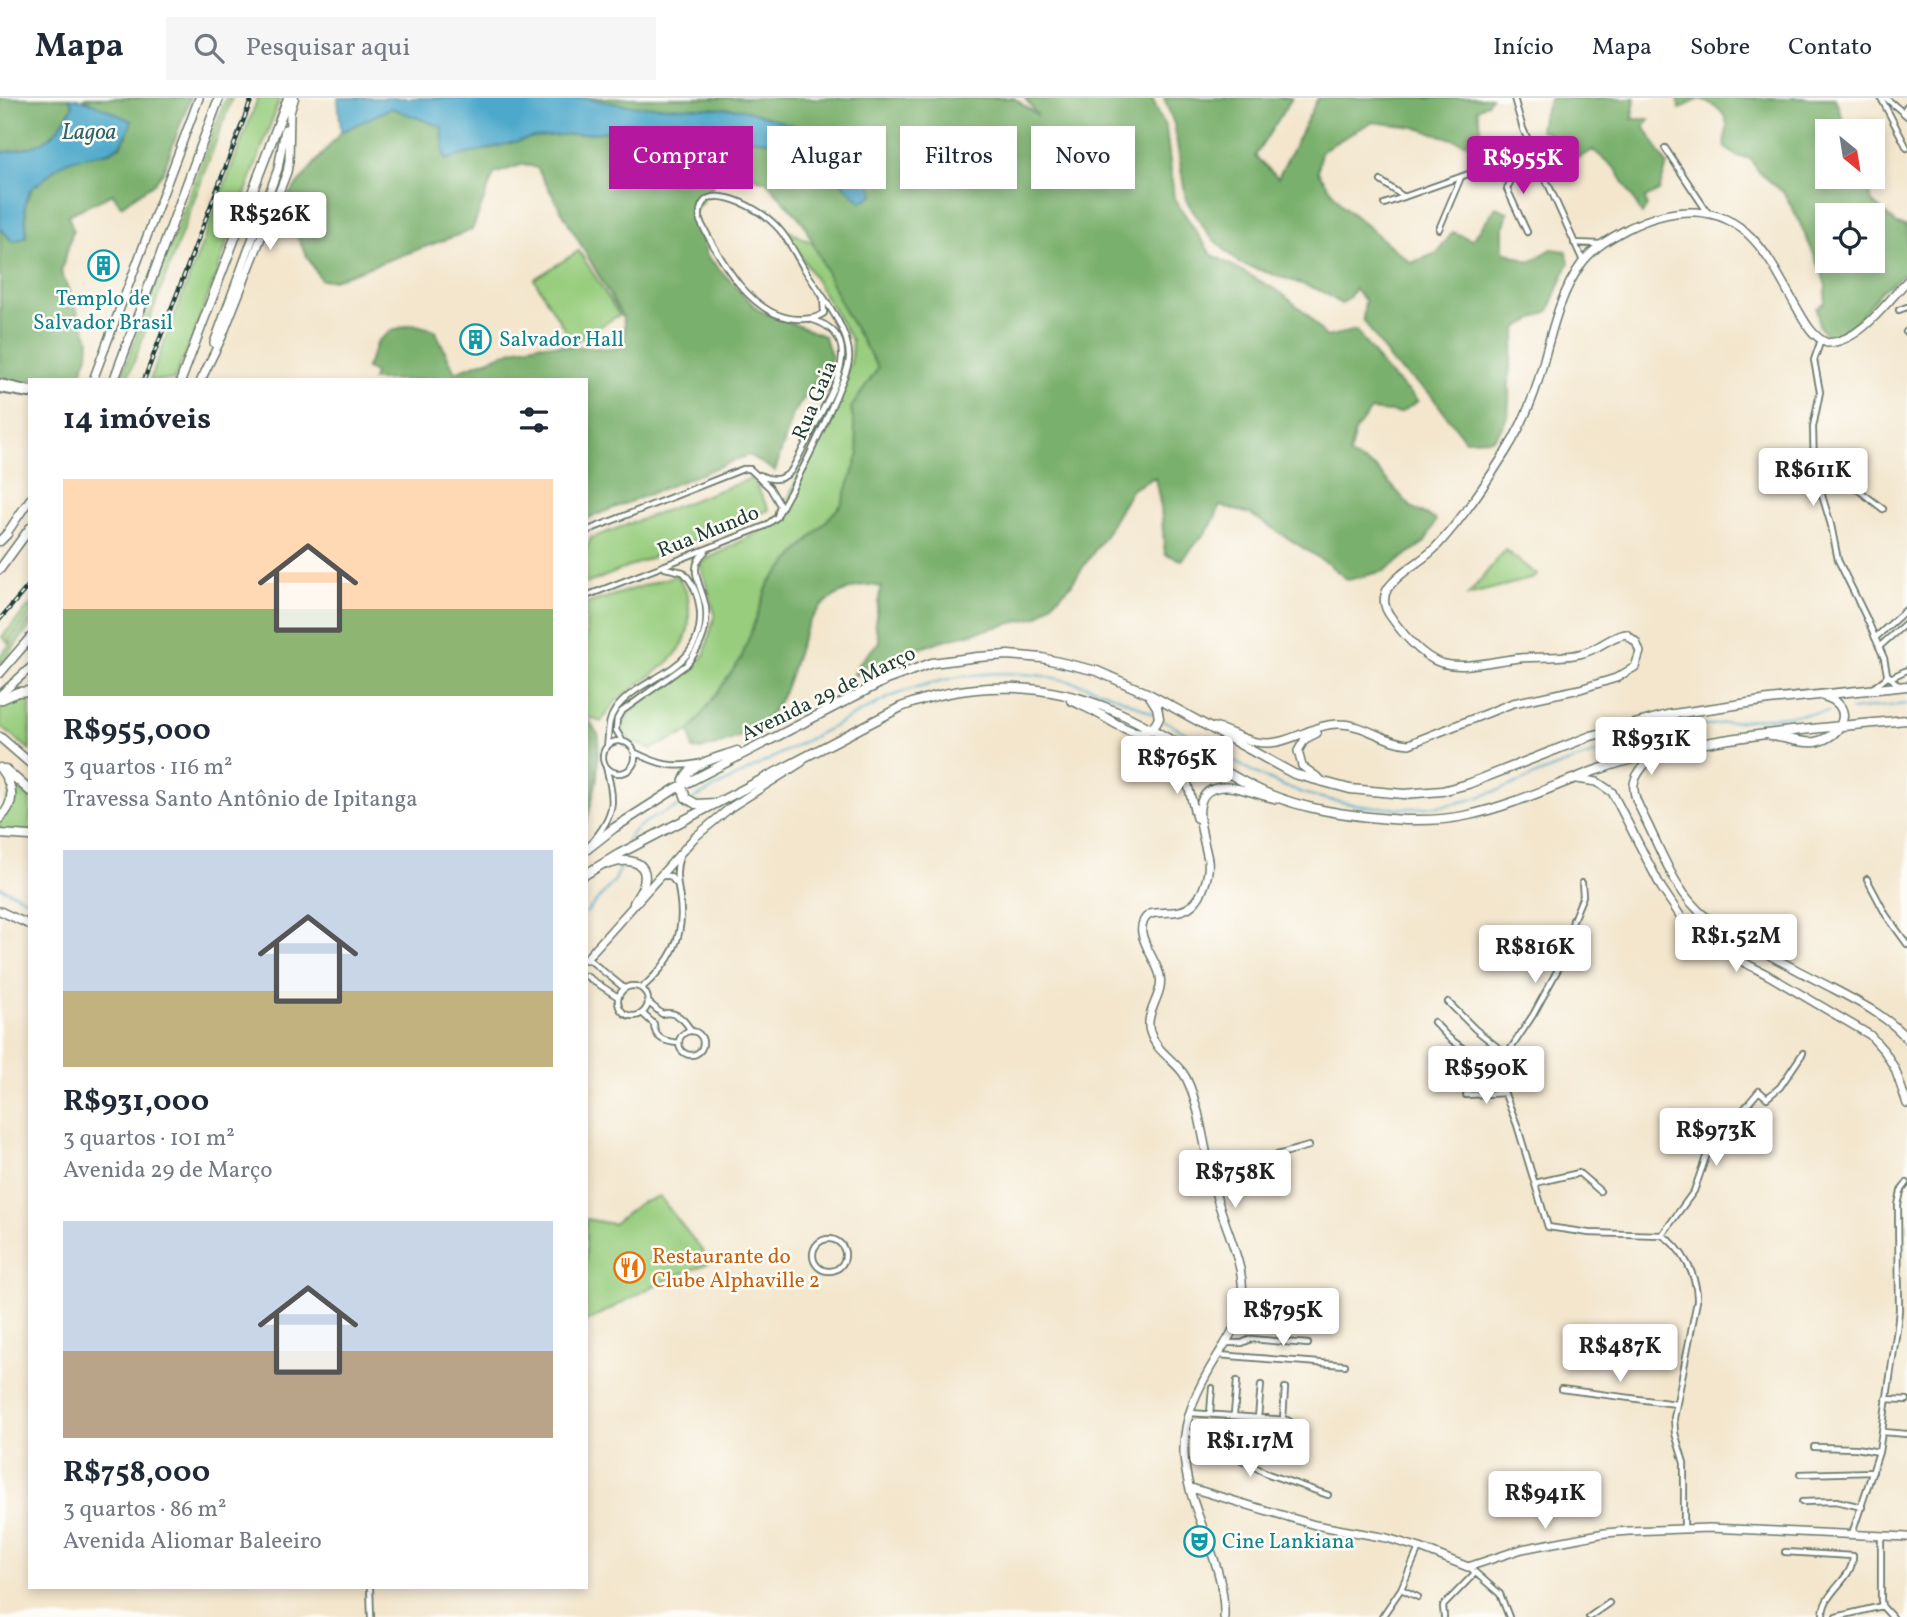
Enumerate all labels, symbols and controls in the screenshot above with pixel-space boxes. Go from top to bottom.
search box [166,17,656,80]
text: Mapa [35,25,124,71]
icon: search [190,29,228,67]
text: Pesquisar aqui [246,30,410,66]
text: Início [1493,31,1554,65]
text: Mapa [1592,31,1652,65]
text: Sobre [1690,31,1750,65]
text: Contato [1788,31,1872,65]
water label: Lagoa [62,117,117,149]
north arrow [1815,119,1885,189]
map controls [1815,119,1885,273]
chip: Comprar [609,126,753,189]
chip: Alugar [767,126,886,189]
chip: Filtros [900,126,1017,189]
chip: Novo [1031,126,1135,189]
pin: R$955K [1466,136,1580,196]
text: R$955K [1483,143,1563,175]
pin: R$526K [213,192,327,252]
text: R$526K [229,199,311,231]
button: locate [1815,203,1885,273]
building icon: Templo de Salvador Brasil [86,249,120,283]
place label: Templo de Salvador Brasil [33,285,173,338]
building icon: Salvador Hall [459,322,493,356]
place label: Salvador Hall [499,326,624,355]
street label: Rua Gaia [786,357,845,445]
text: 14 imóveis [63,399,211,441]
icon: filters [515,401,553,439]
pin: R$611K [1756,448,1870,508]
text: R$611K [1775,455,1851,487]
street label: Rua Mundo [653,499,764,566]
icon: home [245,525,371,651]
street label: Avenida 29 de Março [736,639,921,749]
text: R$955,000 [63,710,211,752]
pin: R$931K [1594,718,1708,777]
text: R$931K [1611,724,1691,756]
pin: R$765K [1120,736,1234,796]
text: R$765K [1137,743,1217,775]
text: 3 quartos · 116 m² [63,752,233,784]
text: Travessa Santo Antônio de Ipitanga [63,784,418,816]
icon: home [245,896,371,1022]
pin: R$1.52M [1671,914,1801,974]
text: R$1.52M [1691,921,1781,953]
pin: R$816K [1478,926,1592,985]
text: R$816K [1495,932,1575,964]
pin: R$590K [1429,1046,1543,1106]
text: R$590K [1444,1053,1528,1085]
text: R$931,000 [63,1081,209,1123]
pin: R$973K [1659,1108,1773,1168]
text: R$973K [1676,1115,1756,1147]
text: 3 quartos · 101 m² [63,1123,235,1155]
pin: R$758K [1178,1150,1292,1210]
text: Avenida 29 de Março [63,1155,272,1187]
text: R$758K [1195,1157,1275,1189]
place label: Restaurante do Clube Alphaville 2 [652,1243,820,1296]
restaurant icon: Restaurante do Clube Alphaville 2 [612,1251,646,1285]
icon: home [245,1267,371,1393]
pin: R$795K [1226,1288,1340,1348]
text: R$795K [1243,1295,1323,1327]
pin: R$487K [1563,1324,1677,1384]
text: R$487K [1579,1331,1661,1363]
pin: R$1.17M [1185,1420,1315,1479]
text: R$1.17M [1206,1426,1294,1458]
text: R$758,000 [63,1452,210,1494]
pin: R$941K [1488,1472,1602,1531]
text: R$941K [1504,1478,1586,1510]
text: 3 quartos · 86 m² [63,1494,226,1526]
theatre icon: Cine Lankiana [1182,1524,1216,1558]
text: Avenida Aliomar Baleeiro [63,1526,322,1558]
place label: Cine Lankiana [1222,1528,1355,1557]

